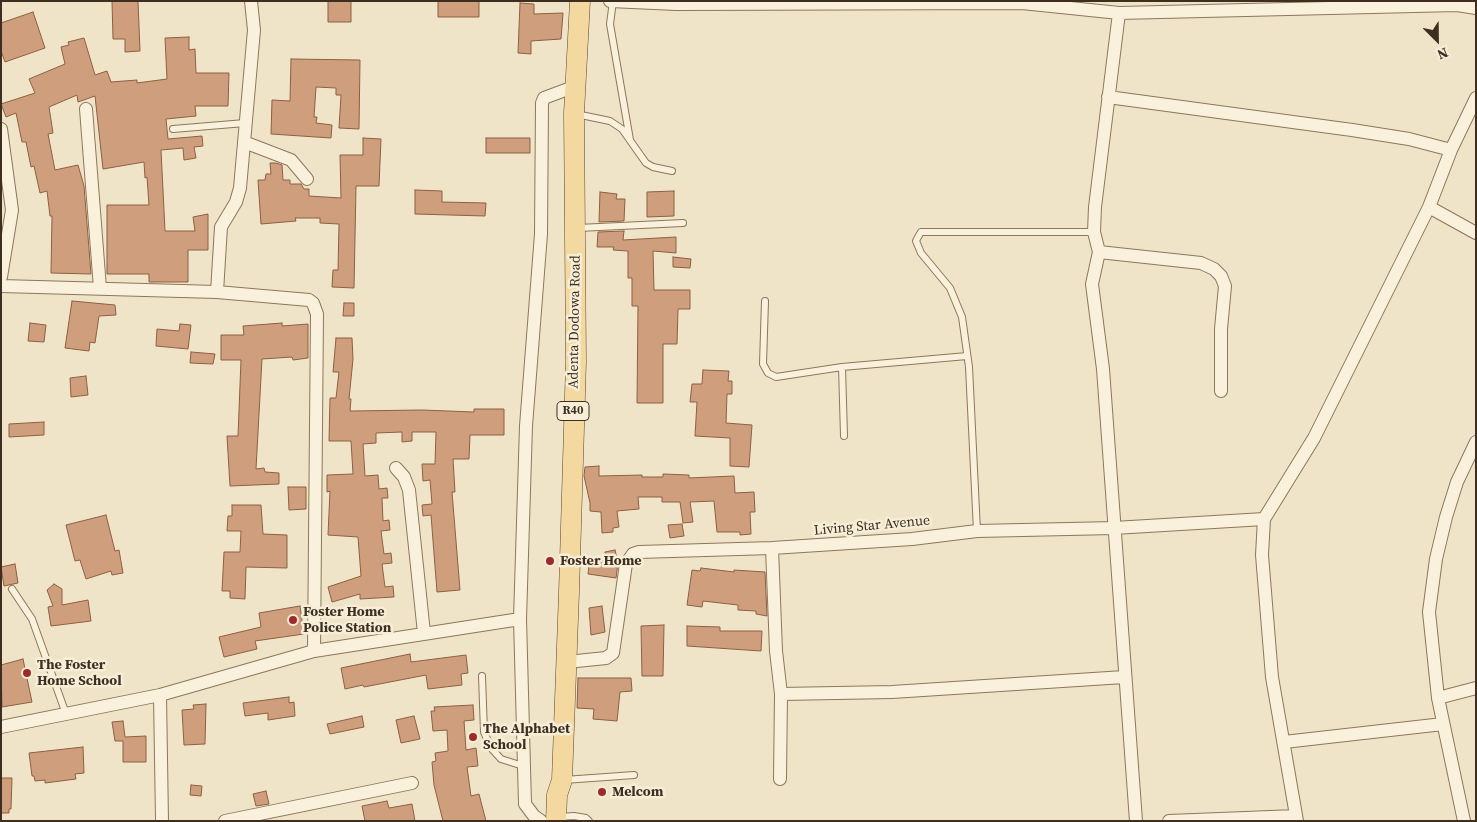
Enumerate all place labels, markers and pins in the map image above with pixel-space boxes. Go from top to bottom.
place label: Foster Home [560,553,642,569]
marker: Foster Home [544,555,556,567]
place label: Foster Home Police Station [303,604,391,636]
marker: Foster Home Police Station [287,614,299,626]
place label: The Foster Home School [37,657,122,690]
marker: The Foster Home School [21,667,33,679]
place label: The Alphabet School [483,721,570,754]
marker: The Alphabet School [467,731,479,743]
place label: Melcom [612,784,663,800]
marker: Melcom [596,786,608,798]

